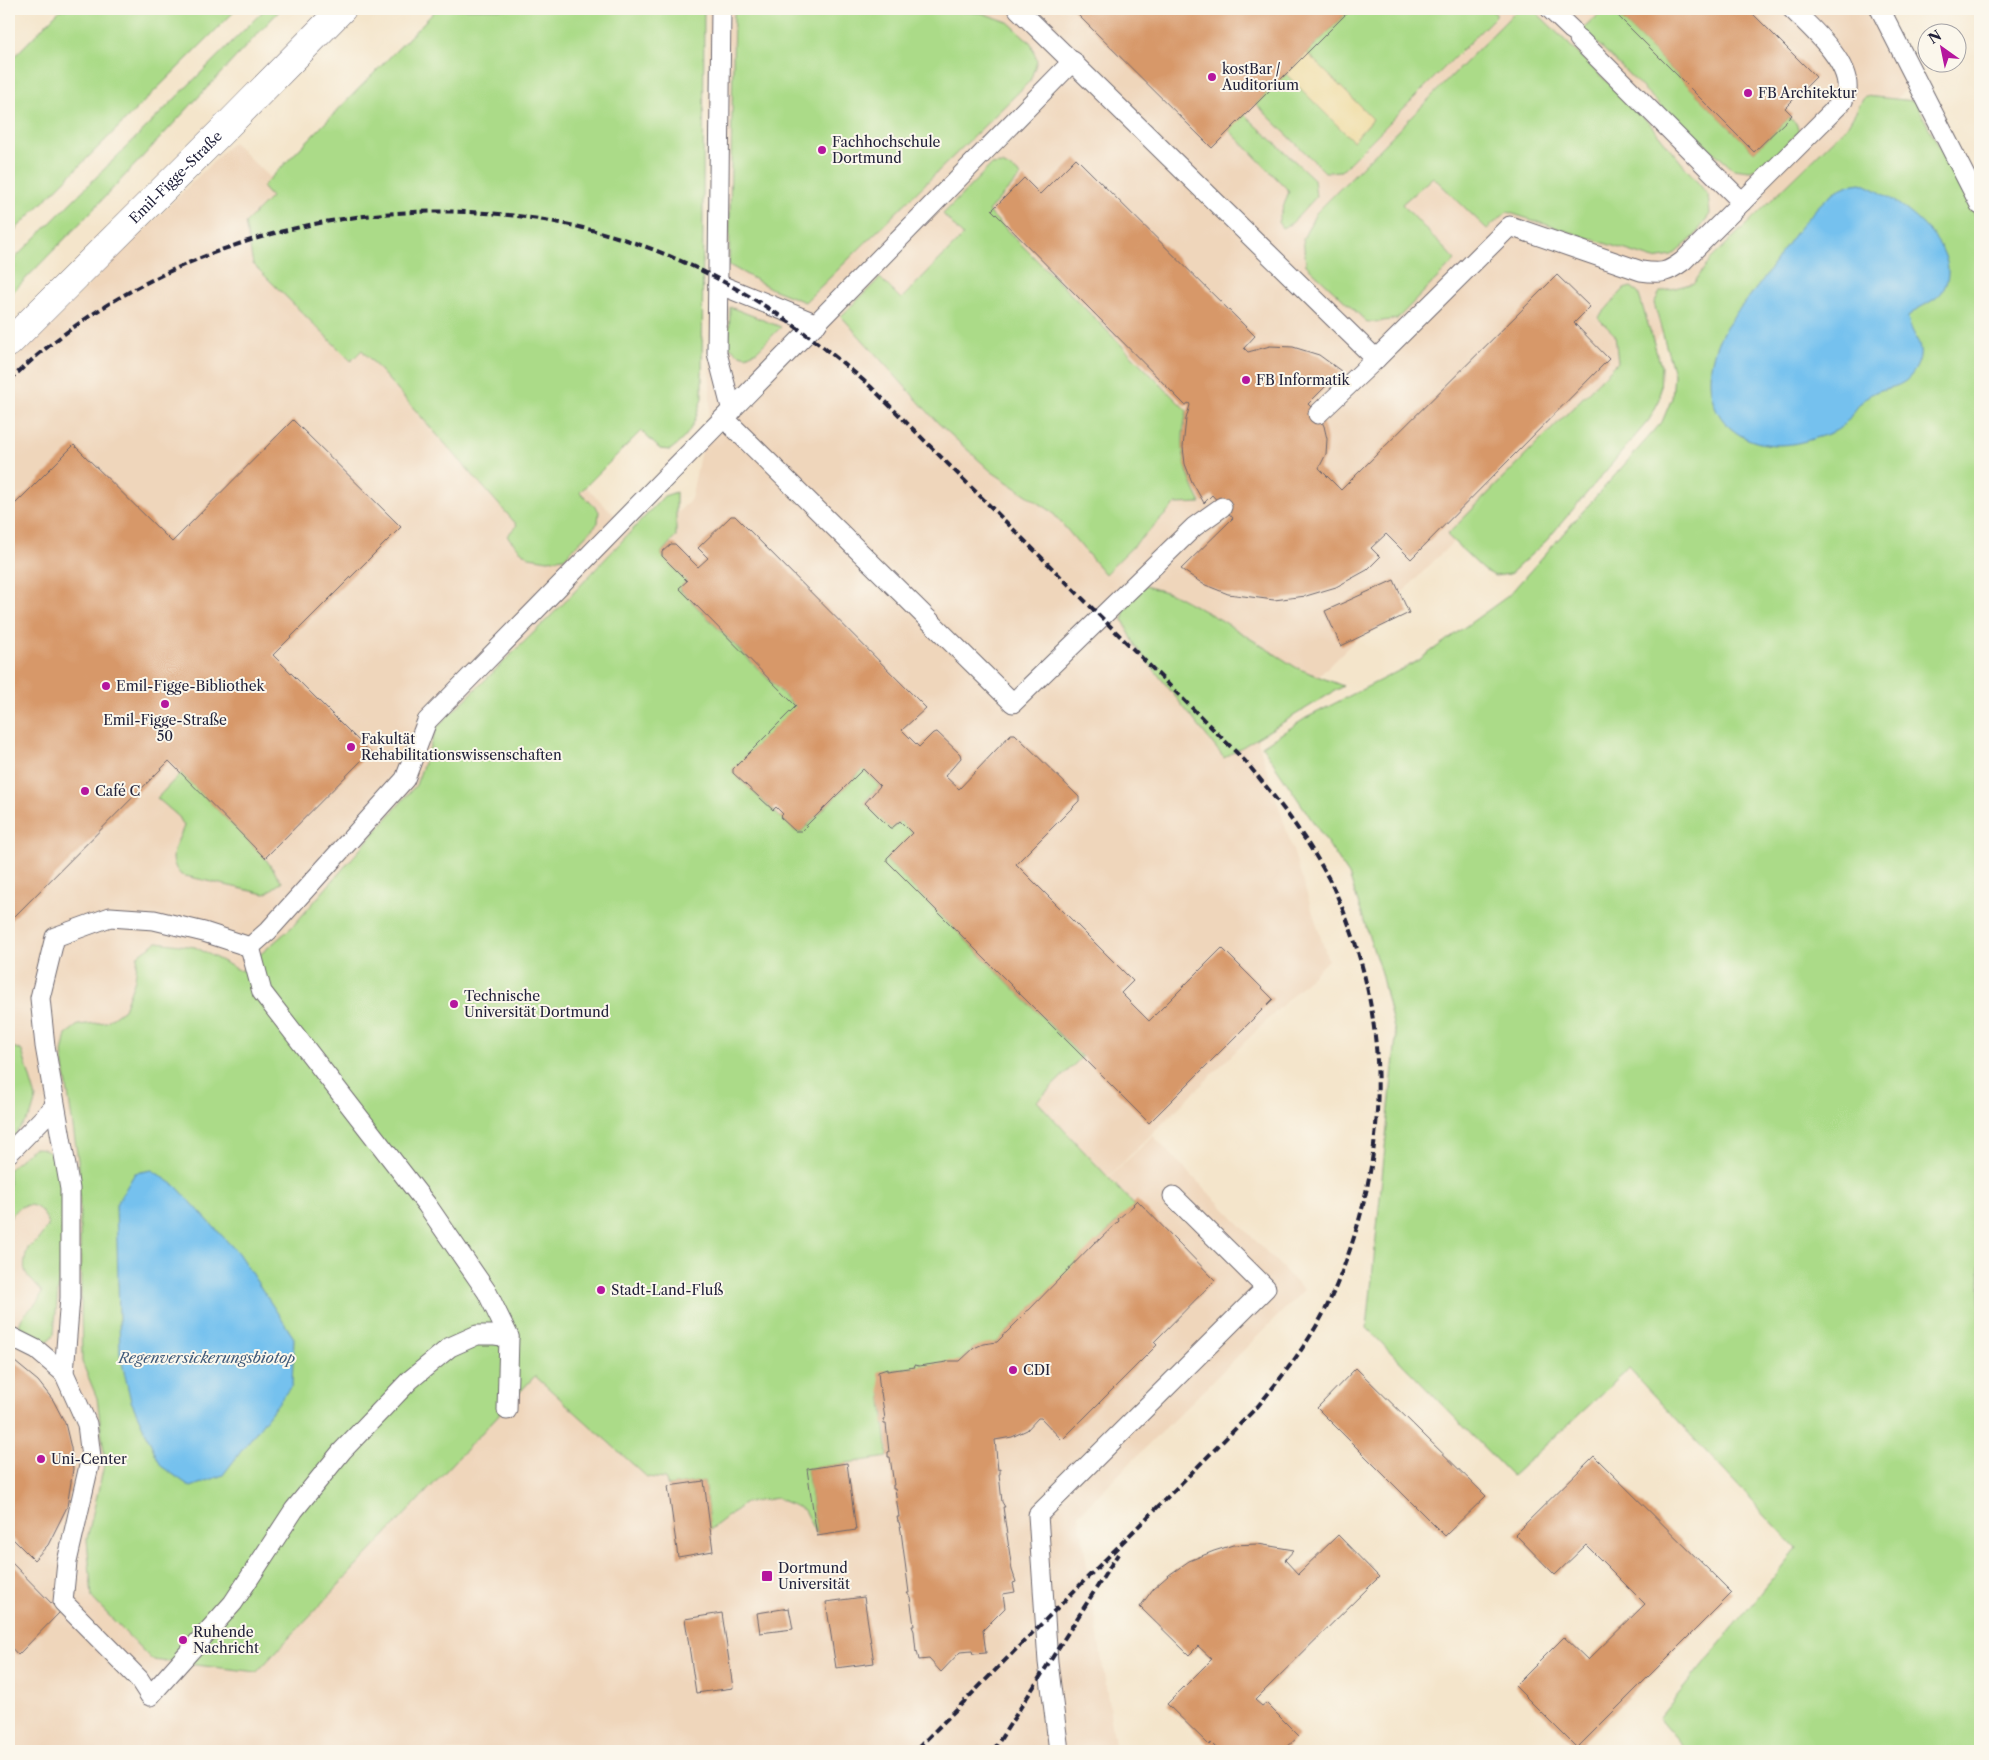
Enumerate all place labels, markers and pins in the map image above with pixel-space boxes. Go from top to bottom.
place label: kostBar / Auditorium [1221,60,1299,94]
marker: kostBar / Auditorium [1206,71,1218,83]
place label: FB Architektur [1758,84,1857,102]
marker: FB Architektur [1742,87,1754,99]
place label: Fachhochschule Dortmund [832,133,941,167]
marker: Fachhochschule Dortmund [816,144,828,156]
place label: FB Informatik [1256,371,1351,389]
marker: FB Informatik [1240,374,1252,386]
place label: Emil-Figge-Bibliothek [116,677,266,695]
marker: Emil-Figge-Bibliothek [100,680,112,692]
marker: Emil-Figge-Straße 50 [159,698,171,710]
place label: Emil-Figge-Straße 50 [103,711,227,745]
place label: Fakultät Rehabilitationswissenschaften [361,730,562,764]
marker: Fakultät Rehabilitationswissenschaften [345,741,357,753]
place label: Café C [95,782,140,800]
marker: Café C [79,785,91,797]
place label: Technische Universität Dortmund [464,987,610,1021]
marker: Technische Universität Dortmund [448,998,460,1010]
place label: Stadt-Land-Fluß [611,1281,723,1299]
marker: Stadt-Land-Fluß [595,1284,607,1296]
place label: CDI [1023,1361,1050,1379]
marker: CDI [1007,1364,1019,1376]
place label: Uni-Center [51,1450,127,1468]
marker: Uni-Center [35,1453,47,1465]
place label: Dortmund Universität [778,1559,850,1593]
marker: Dortmund Universität [760,1569,774,1583]
place label: Ruhende Nachricht [193,1623,259,1657]
marker: Ruhende Nachricht [177,1634,189,1646]

